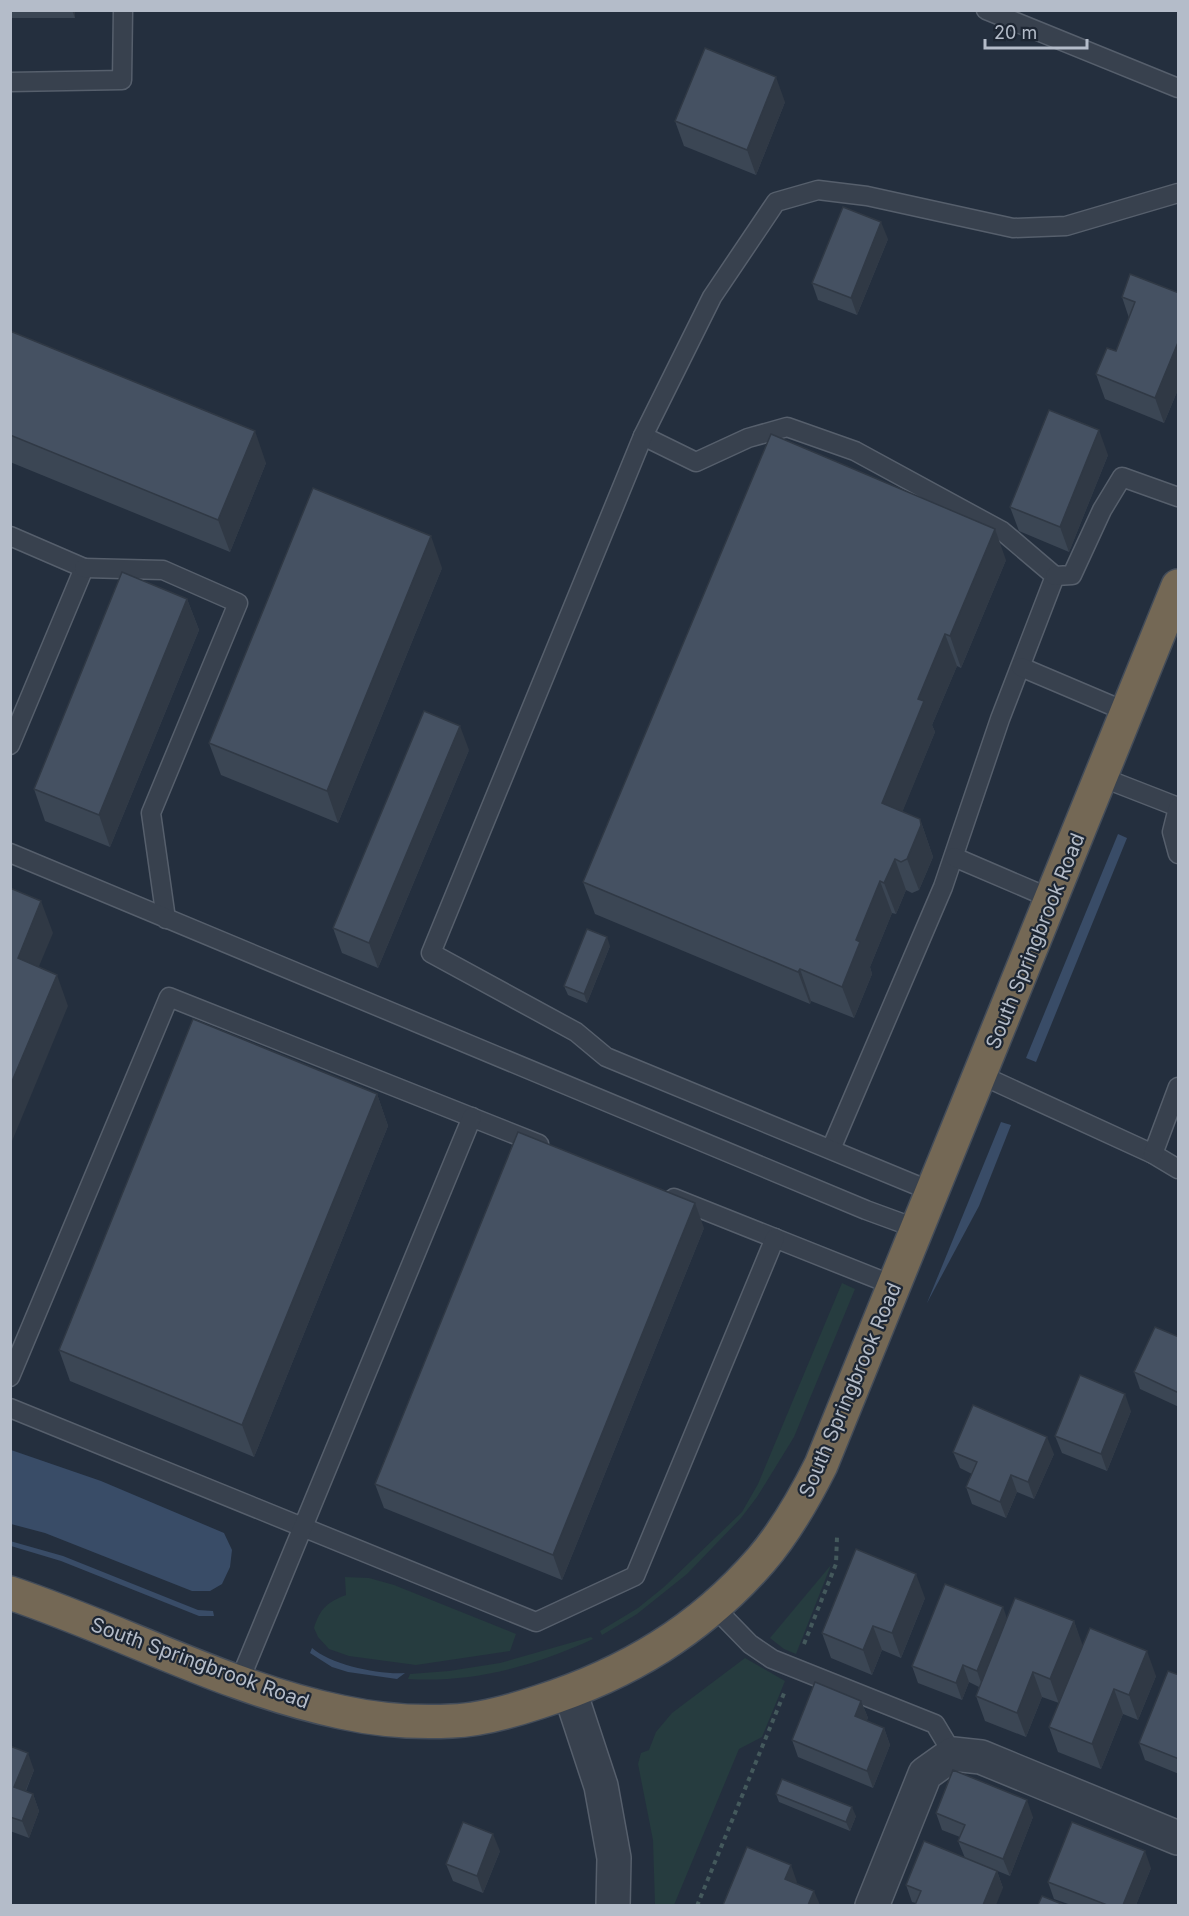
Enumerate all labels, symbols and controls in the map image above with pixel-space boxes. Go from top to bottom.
scale bar [985,12,1087,50]
text: 20 m [994,22,1037,43]
street label: South Springbrook Road [981,830,1089,1052]
street label: South Springbrook Road [794,1279,906,1501]
street label: South Springbrook Road [87,1612,313,1714]

